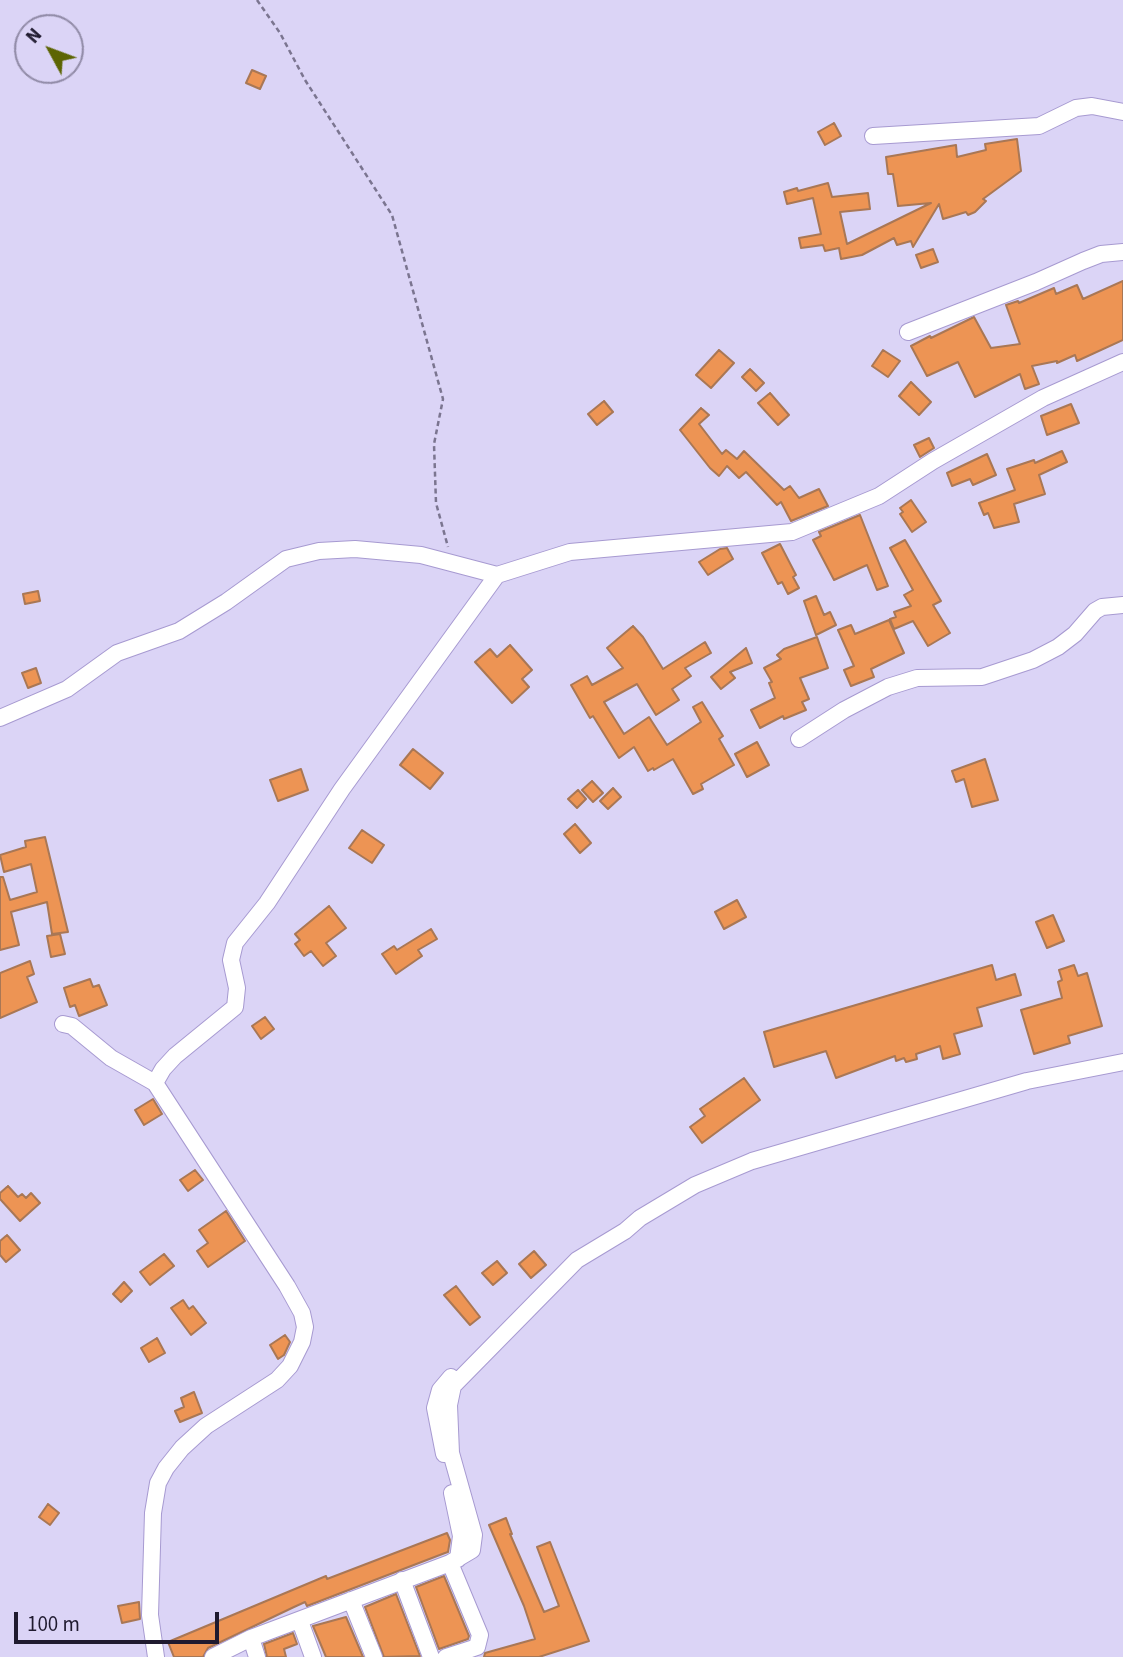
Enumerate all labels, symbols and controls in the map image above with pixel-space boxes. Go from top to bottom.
north arrow [14,14,84,84]
text: N [20,23,49,50]
scale bar [18,1598,222,1642]
text: 100 m [27,1609,80,1639]

